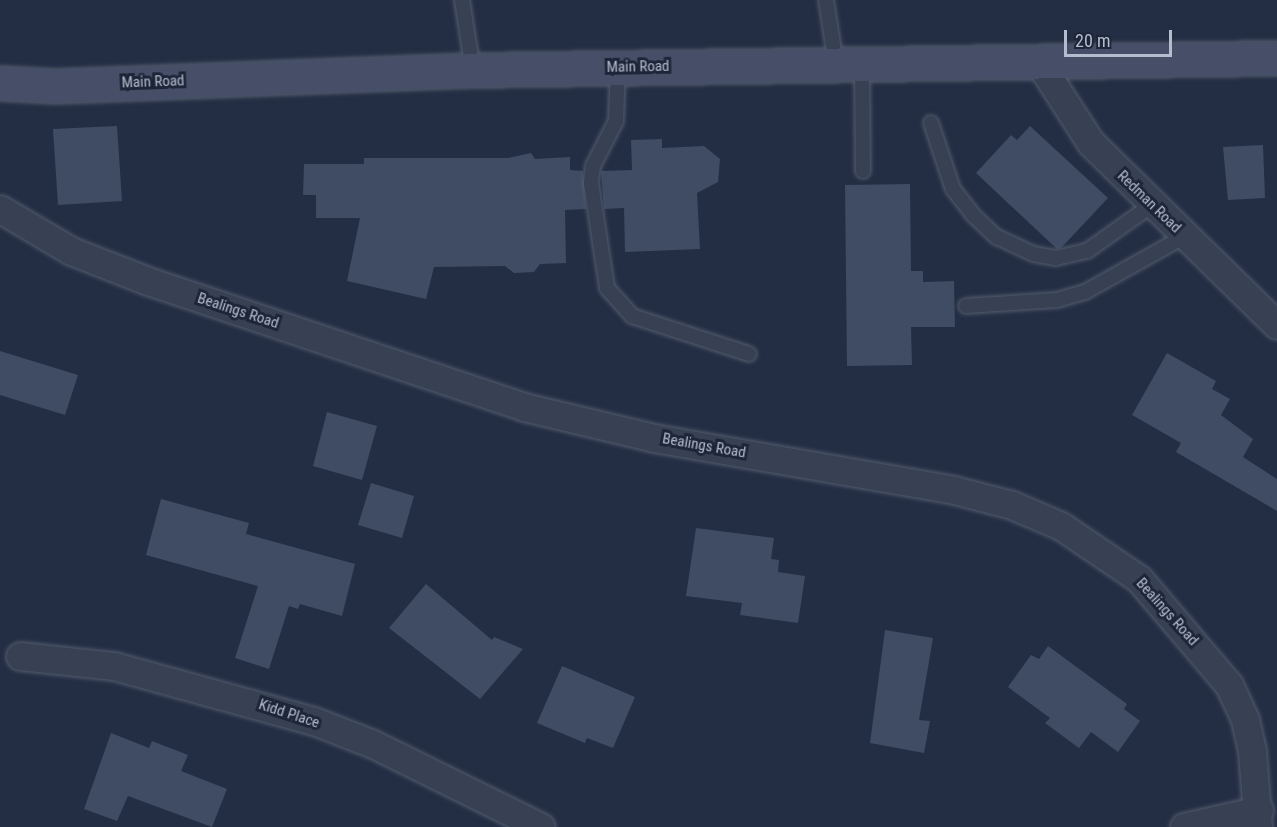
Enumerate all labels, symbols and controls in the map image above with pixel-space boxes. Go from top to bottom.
scale bar [1067,18,1175,56]
text: 20 m [1075,30,1110,51]
street label: Main Road [606,57,670,77]
street label: Main Road [121,72,185,92]
street label: Redman Road [1113,167,1185,237]
street label: Bealings Road [195,289,281,333]
street label: Bealings Road [661,430,747,462]
street label: Bealings Road [1132,575,1202,649]
street label: Kidd Place [256,696,322,732]

